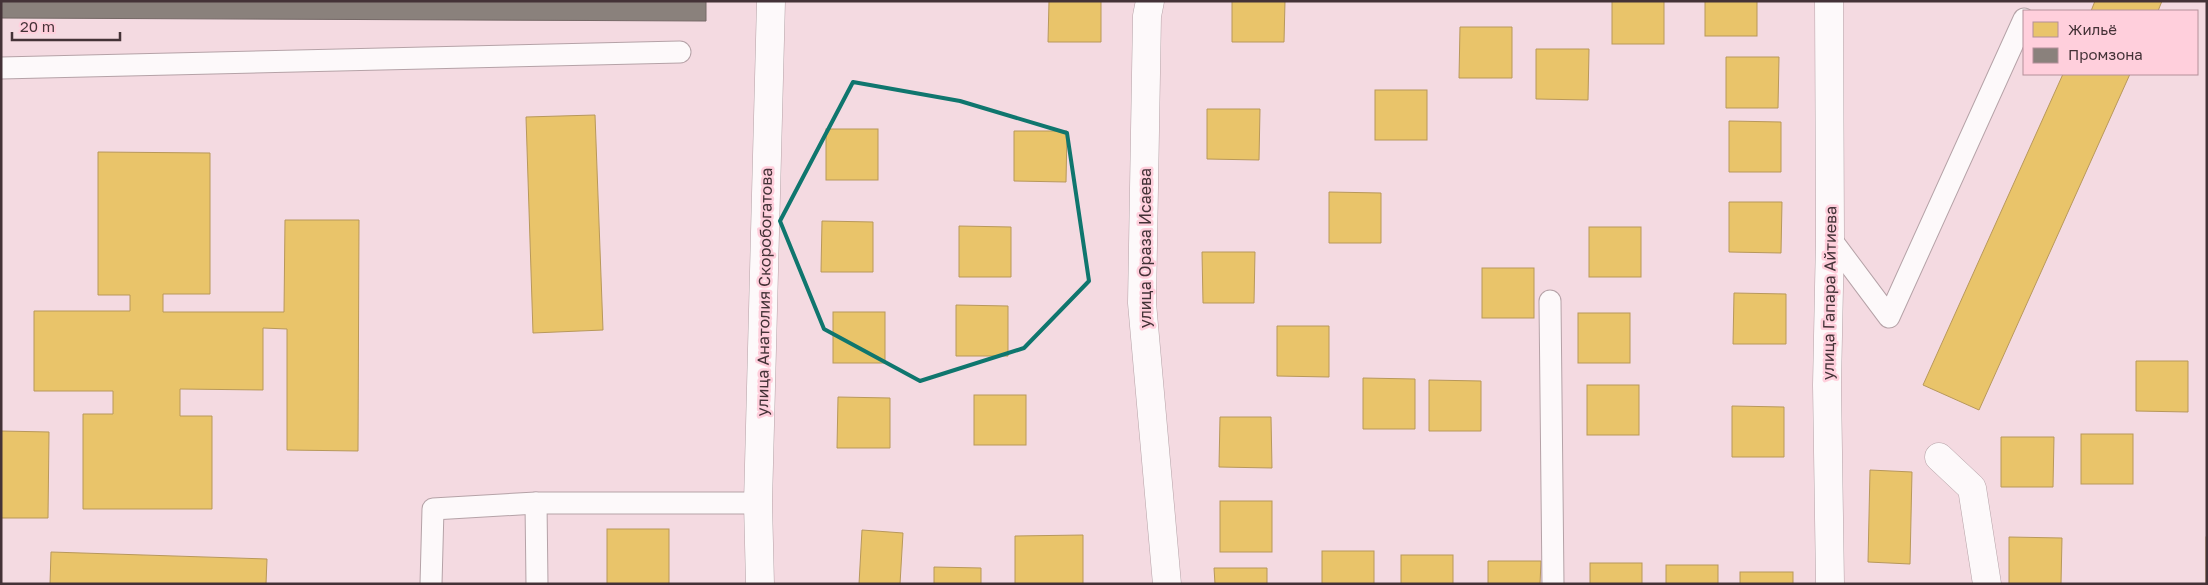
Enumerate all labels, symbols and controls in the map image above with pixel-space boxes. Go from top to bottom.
scale bar [12,10,120,42]
legend [2023,10,2198,75]
text: 20 m [20,17,55,35]
text: Жильё [2068,20,2117,38]
text: Промзона [2068,45,2143,63]
street label: улица Анатолия Скоробогатова [752,167,776,417]
street label: улица Ораза Исаева [1135,168,1155,328]
street label: улица Гапара Айтиева [1817,206,1841,380]

